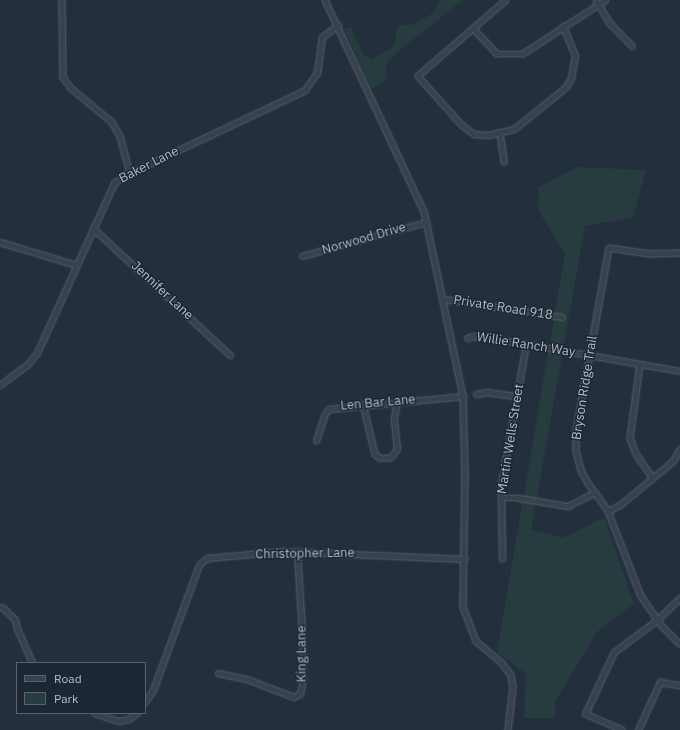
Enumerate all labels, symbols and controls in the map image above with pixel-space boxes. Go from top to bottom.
street label: Baker Lane [117,143,181,187]
street label: Norwood Drive [320,220,408,258]
street label: Jennifer Lane [128,258,196,324]
street label: Private Road 918 [452,292,554,324]
street label: Willie Ranch Way [476,330,576,360]
street label: Bryson Ridge Trail [569,335,601,441]
street label: Martin Wells Street [495,383,527,495]
street label: Len Bar Lane [340,392,416,414]
street label: Christopher Lane [255,545,355,563]
street label: King Lane [294,626,310,682]
legend [16,662,146,714]
text: Road [54,671,82,686]
text: Park [54,691,78,706]

